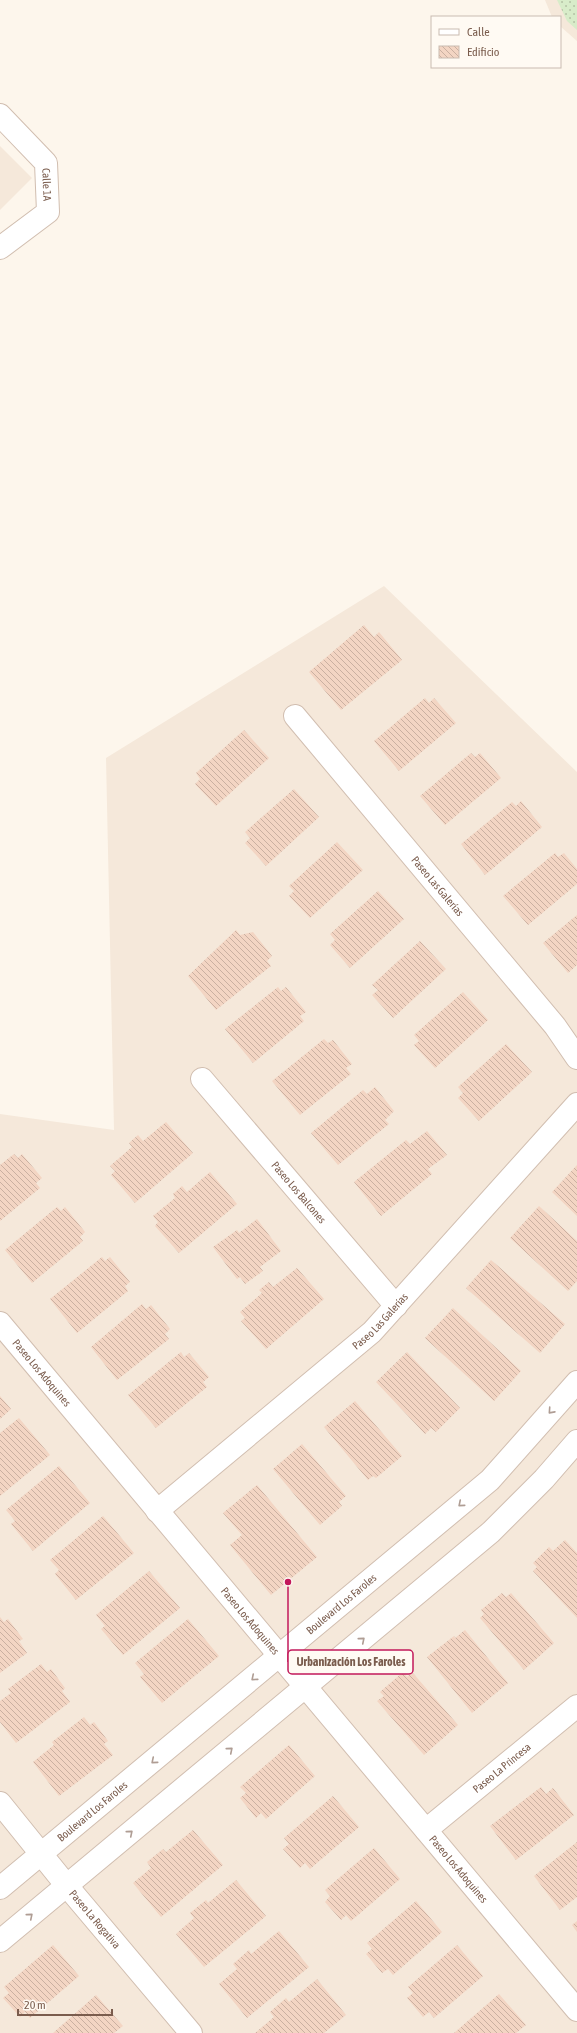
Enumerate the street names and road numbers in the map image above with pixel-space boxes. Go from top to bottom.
street label: Calle 1A [40,168,54,202]
street label: Paseo Las Galerías [409,854,466,918]
street label: Paseo Los Balcones [269,1159,329,1226]
street label: Paseo Las Galerías [350,1290,410,1352]
street label: Paseo Los Adoquines [10,1337,73,1409]
street label: Boulevard Los Faroles [304,1571,379,1636]
street label: Paseo Los Adoquines [219,1585,282,1657]
street label: Paseo La Princesa [470,1741,533,1795]
street label: Boulevard Los Faroles [55,1779,130,1844]
street label: Paseo Los Adoquines [427,1833,490,1905]
street label: Paseo La Rogativa [67,1888,123,1951]

